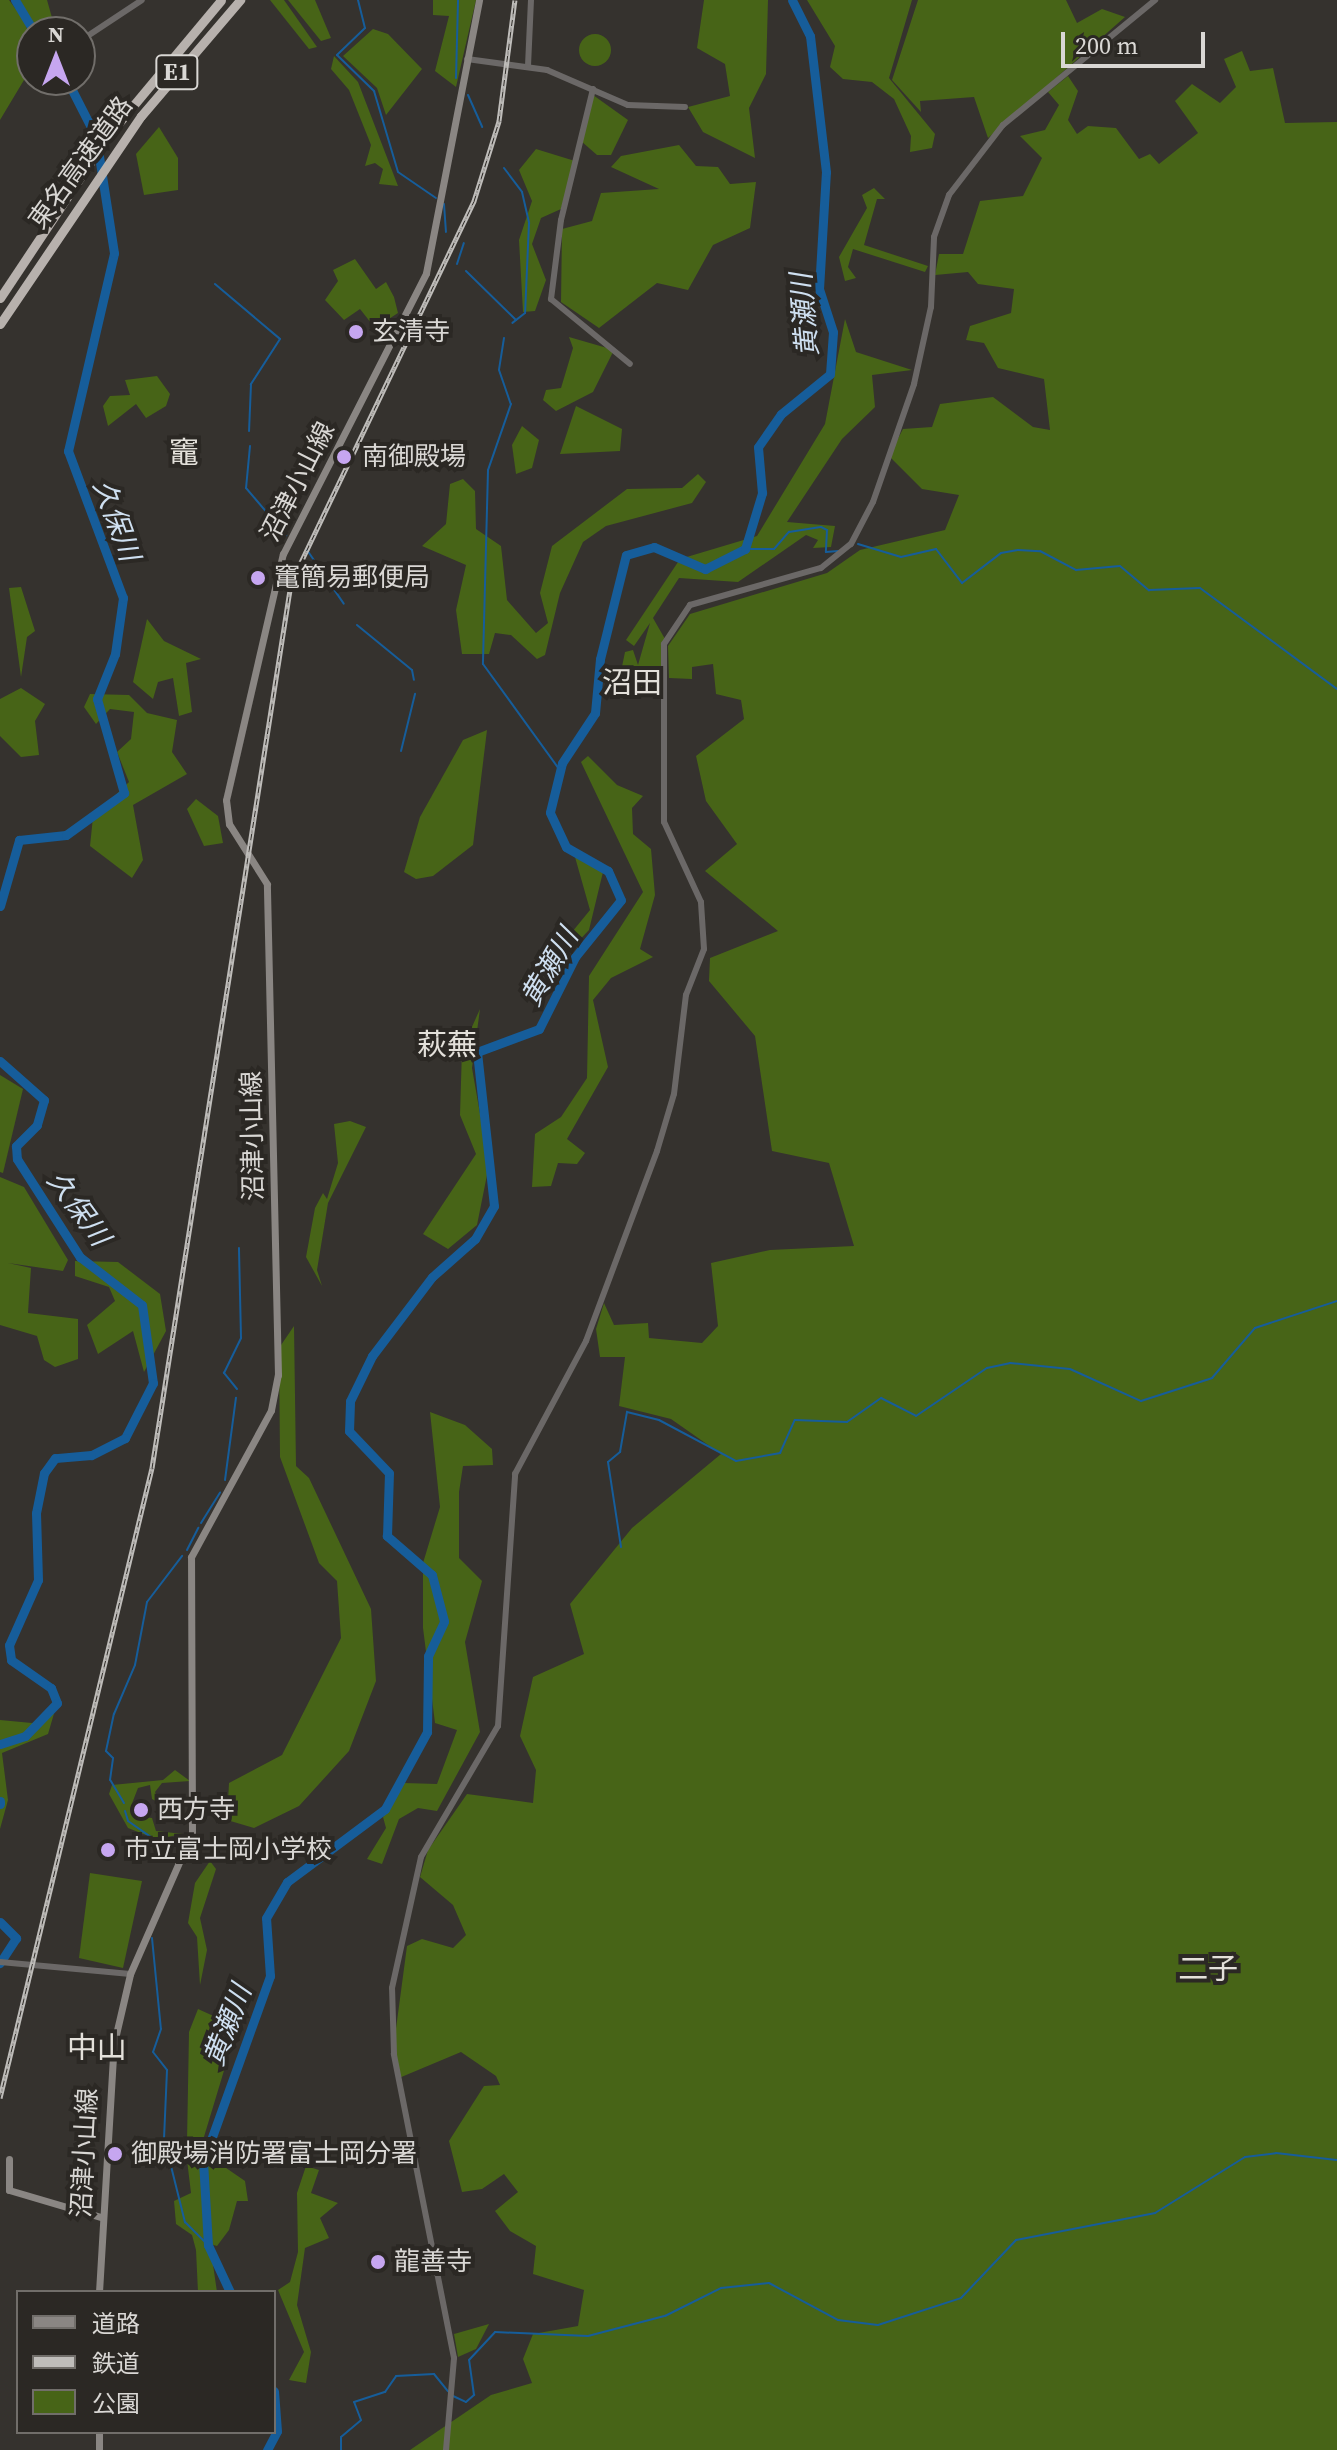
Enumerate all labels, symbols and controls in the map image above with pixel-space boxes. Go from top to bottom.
north arrow [16,16,96,96]
scale bar [1065,16,1209,66]
text: N [48,19,64,49]
text: 200 m [1075,29,1138,62]
road number: E1 [155,52,199,92]
street label: 東名高速道路 [23,91,139,235]
water label: 黄瀬川 [784,272,824,358]
place label: 玄清寺 [372,316,450,348]
marker: 玄清寺 [347,323,365,341]
street label: 沼津小山線 [255,417,341,547]
district label: 竈 [169,435,199,471]
place label: 南御殿場 [362,441,466,473]
marker: 南御殿場 [333,446,355,468]
water label: 久保川 [87,475,147,565]
place label: 竃簡易郵便局 [274,562,430,594]
marker: 竃簡易郵便局 [249,569,267,587]
district label: 沼田 [602,665,662,701]
water label: 黄瀬川 [513,922,585,1012]
district label: 萩蕪 [417,1027,477,1063]
street label: 沼津小山線 [236,1071,270,1201]
water label: 久保川 [41,1164,117,1252]
place label: 西方寺 [157,1794,235,1826]
marker: 西方寺 [132,1801,150,1819]
place label: 市立富士岡小学校 [124,1834,332,1866]
marker: 市立富士岡小学校 [99,1841,117,1859]
district label: 二子 [1178,1951,1238,1987]
water label: 黄瀬川 [196,1980,258,2070]
district label: 中山 [67,2030,127,2066]
street label: 沼津小山線 [66,2087,104,2219]
place label: 御殿場消防署富士岡分署 [131,2138,417,2170]
marker: 御殿場消防署富士岡分署 [106,2145,124,2163]
place label: 龍善寺 [394,2246,472,2278]
marker: 龍善寺 [369,2253,387,2271]
legend [16,2290,276,2434]
text: 道路 [92,2307,140,2340]
text: 鉄道 [92,2347,140,2380]
text: 公園 [92,2387,140,2420]

